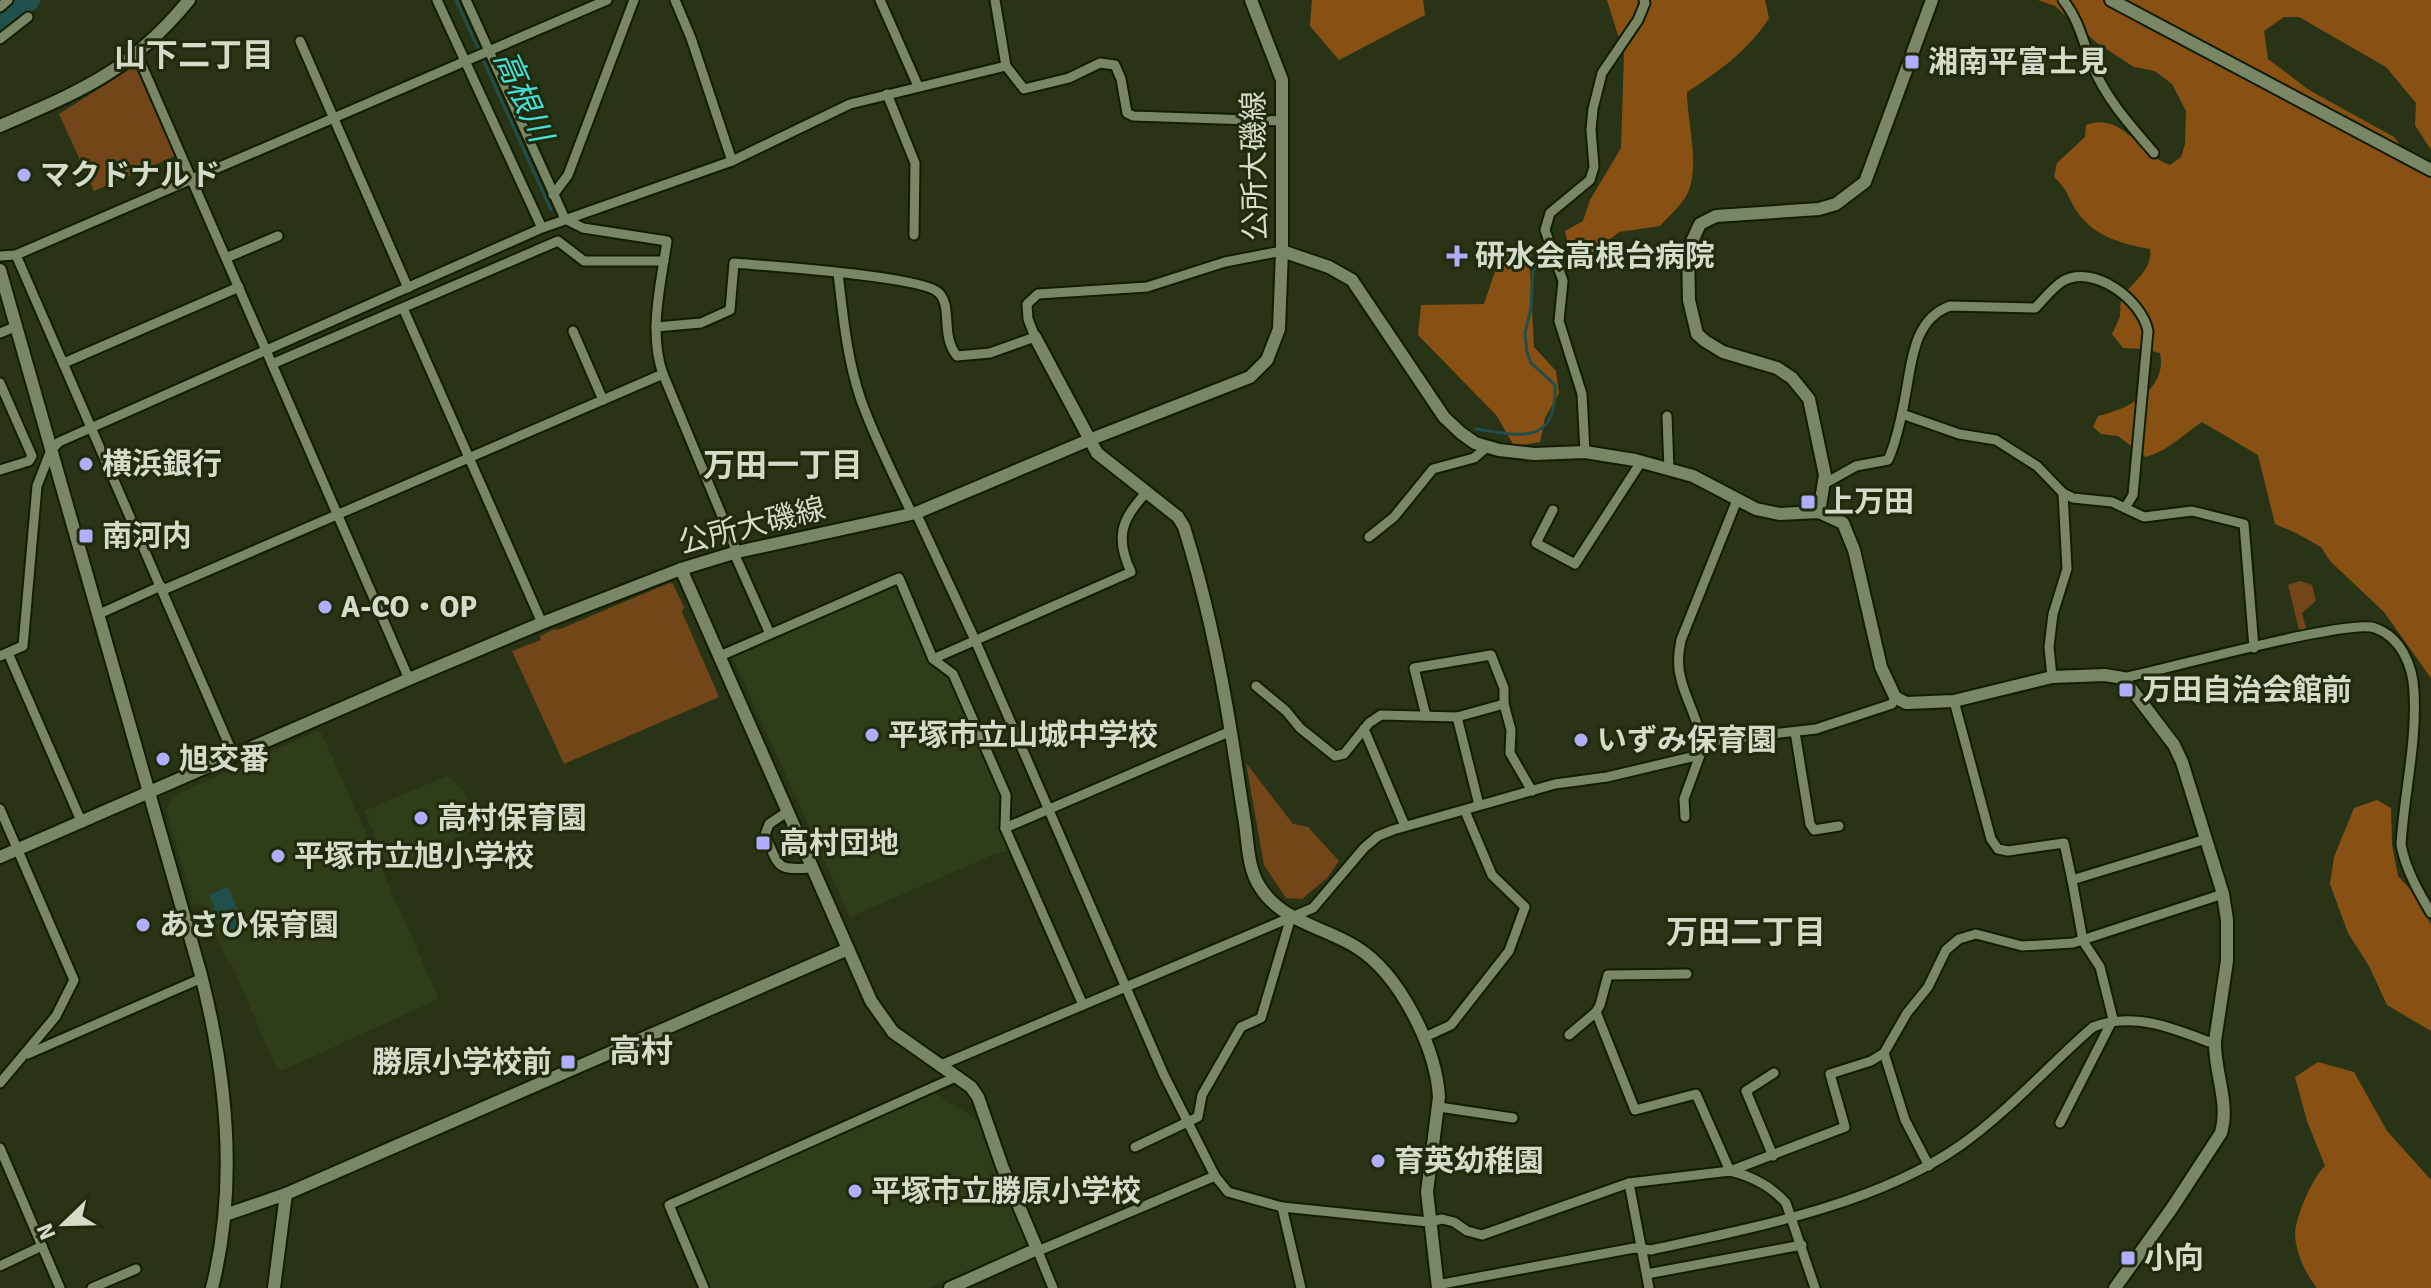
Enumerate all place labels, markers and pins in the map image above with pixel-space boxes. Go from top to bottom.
place label: 湘南平富士見 [1928,44,2108,81]
marker: 湘南平富士見 [1903,53,1921,71]
place label: マクドナルド [40,157,220,194]
marker: マクドナルド [15,166,33,184]
place label: 研水会高根台病院 [1475,238,1715,275]
marker: 研水会高根台病院 [1446,245,1468,267]
place label: 横浜銀行 [102,446,222,483]
marker: 横浜銀行 [77,455,95,473]
place label: 上万田 [1824,484,1914,521]
marker: 上万田 [1799,493,1817,511]
place label: 南河内 [102,518,192,555]
marker: 南河内 [77,527,95,545]
place label: A-CO・OP [341,589,477,626]
marker: A-CO・OP [316,598,334,616]
place label: 万田自治会館前 [2142,672,2352,709]
marker: 万田自治会館前 [2117,681,2135,699]
place label: 平塚市立山城中学校 [888,717,1158,754]
place label: いずみ保育園 [1597,722,1777,759]
marker: 平塚市立山城中学校 [863,726,881,744]
marker: いずみ保育園 [1572,731,1590,749]
place label: 旭交番 [179,741,269,778]
marker: 旭交番 [154,750,172,768]
place label: 高村保育園 [437,800,587,837]
marker: 高村保育園 [412,809,430,827]
place label: 高村団地 [779,825,899,862]
marker: 高村団地 [754,834,772,852]
place label: 平塚市立旭小学校 [294,838,534,875]
marker: 平塚市立旭小学校 [269,847,287,865]
place label: あさひ保育園 [159,907,339,944]
marker: あさひ保育園 [134,916,152,934]
place label: 勝原小学校前 [372,1044,552,1081]
marker: 勝原小学校前 [559,1053,577,1071]
place label: 育英幼稚園 [1394,1143,1544,1180]
marker: 育英幼稚園 [1369,1152,1387,1170]
place label: 平塚市立勝原小学校 [871,1173,1141,1210]
marker: 平塚市立勝原小学校 [846,1182,864,1200]
place label: 小向 [2144,1240,2204,1277]
marker: 小向 [2119,1249,2137,1267]

